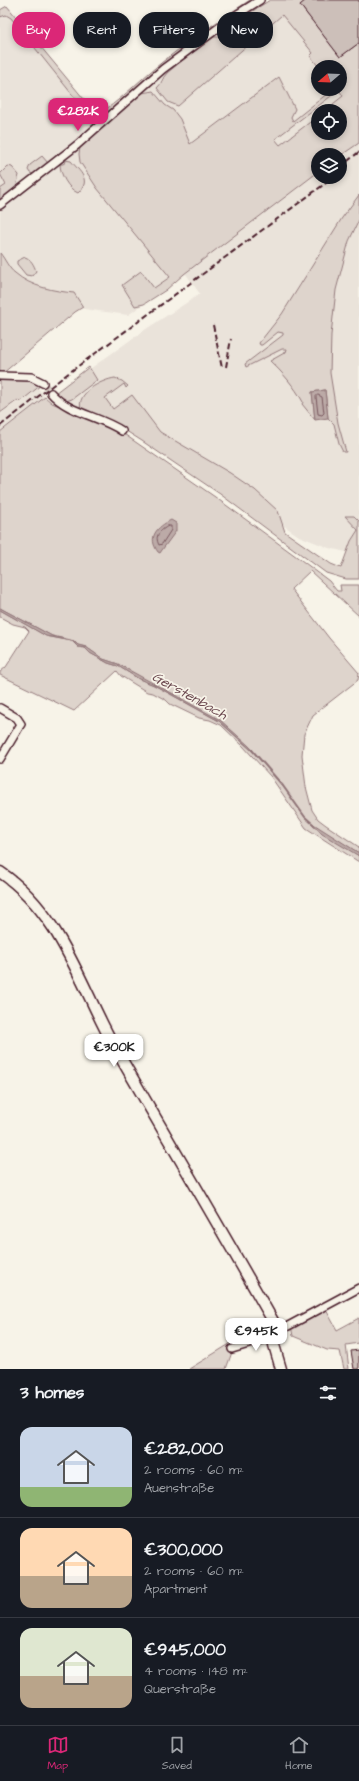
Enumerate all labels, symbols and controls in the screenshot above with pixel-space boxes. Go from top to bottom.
chip: Buy [12,12,65,48]
chip: Rent [73,12,131,48]
chip: Filters [139,12,209,48]
chip: New [217,12,273,48]
north arrow [311,60,347,96]
map controls [311,60,347,184]
pin: €282K [50,98,106,132]
text: €282K [57,102,99,120]
button: locate [311,104,347,140]
button: layers [311,148,347,184]
water label: Gerstenbach [148,667,232,725]
pin: €300K [86,1034,142,1068]
text: €300K [93,1038,135,1056]
pin: €945K [228,1318,284,1352]
text: €945K [234,1322,278,1340]
text: 3 homes [20,1381,84,1405]
icon: filters [317,1382,339,1404]
text: €282,000 [144,1437,223,1461]
icon: home [52,1443,100,1491]
text: 2 rooms · 60 m² [144,1461,244,1479]
text: Auenstraße [144,1479,214,1497]
text: €300,000 [144,1538,223,1562]
icon: home [52,1544,100,1592]
text: 2 rooms · 60 m² [144,1562,244,1580]
text: Apartment [144,1580,208,1598]
text: €945,000 [144,1638,226,1662]
icon: home [52,1644,100,1692]
text: 4 rooms · 148 m² [144,1662,248,1680]
text: Querstraße [144,1680,216,1698]
tab: Map [47,1734,69,1773]
tab: Saved [162,1734,192,1773]
tab: Home [285,1734,312,1773]

